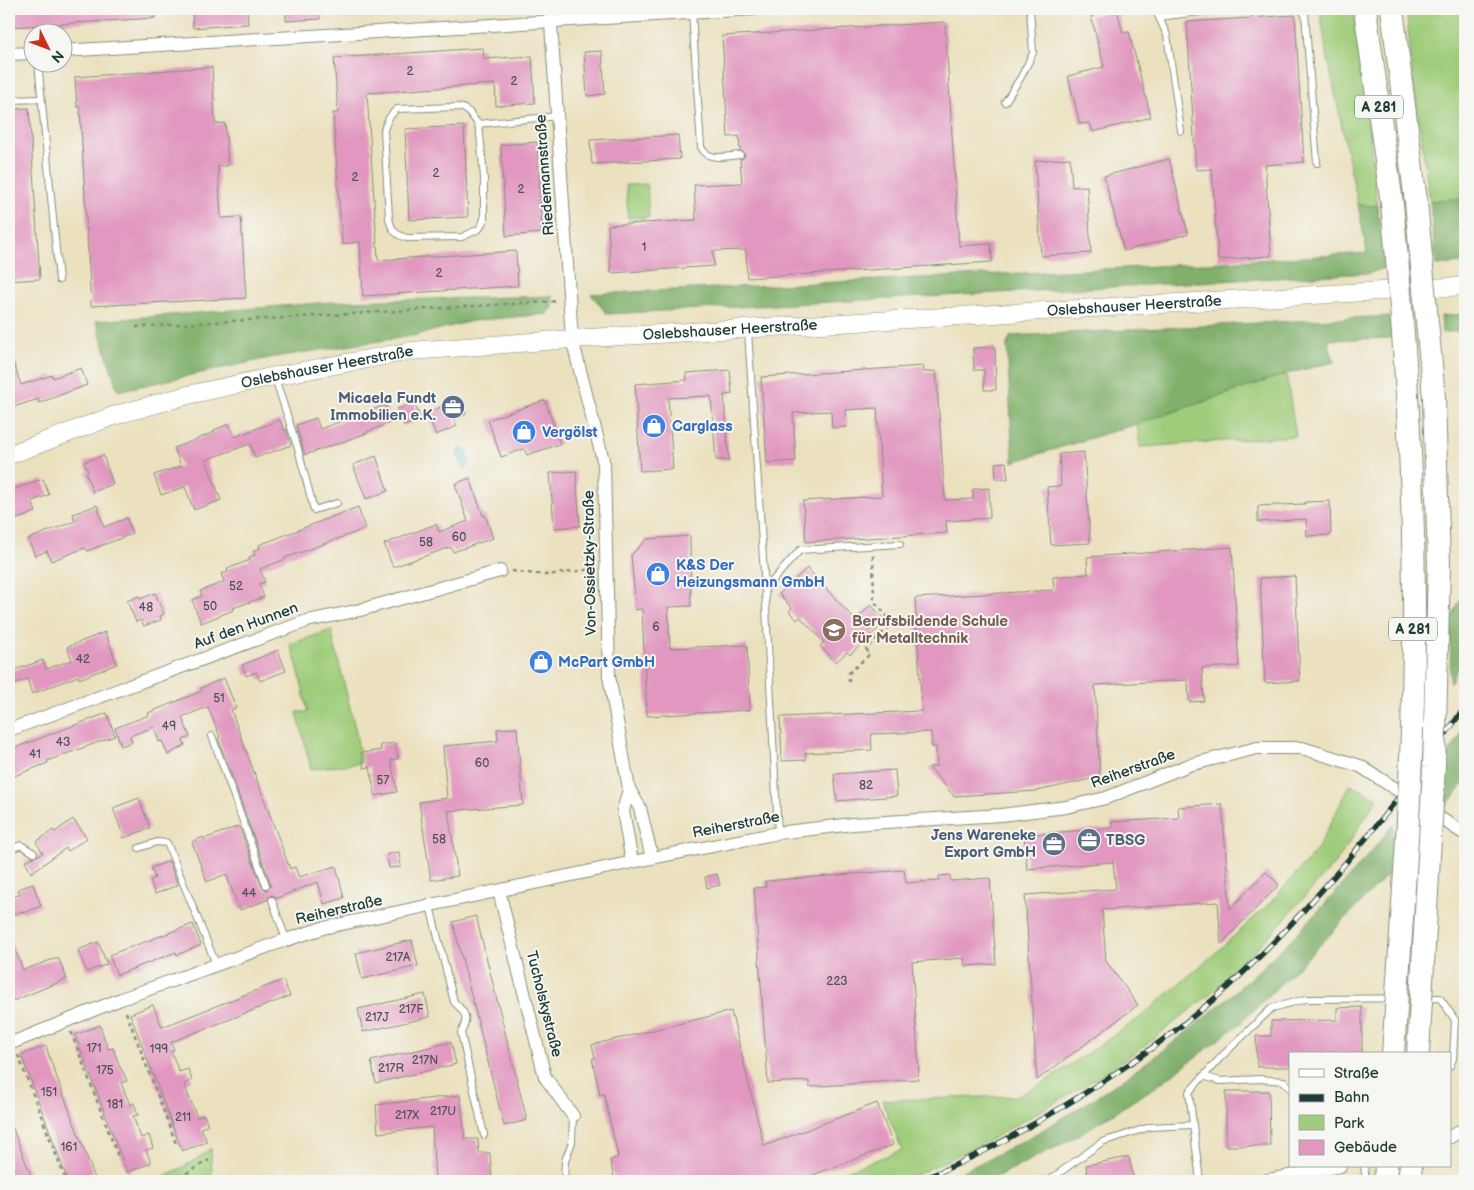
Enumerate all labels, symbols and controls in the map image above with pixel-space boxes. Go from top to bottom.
north arrow [22,22,72,72]
text: N [47,47,67,66]
house number: 2 [406,64,414,79]
house number: 2 [510,74,518,89]
road number: A 281 [1355,95,1403,118]
street label: Riedemannstraße [531,114,559,236]
house number: 2 [432,166,440,181]
house number: 2 [351,170,359,185]
house number: 2 [517,182,525,197]
house number: 1 [642,240,646,255]
house number: 2 [435,266,443,281]
street label: Oslebshauser Heerstraße [1046,291,1222,320]
street label: Oslebshauser Heerstraße [642,315,818,344]
street label: Oslebshauser Heerstraße [239,341,415,393]
place label: Micaela Fundt Immobilien e.K. [330,389,436,425]
office icon: Micaela Fundt Immobilien e.K. [440,394,466,420]
shop icon: Carglass [641,413,667,439]
place label: Carglass [672,417,733,436]
shop icon: Vergölst [511,419,537,445]
place label: Vergölst [542,423,598,442]
street label: Von-Ossietzky-Straße [579,490,601,636]
house number: 60 [452,530,466,545]
house number: 58 [419,535,433,550]
place label: K&S Der Heizungsmann GmbH [676,556,825,592]
shop icon: K&S Der Heizungsmann GmbH [645,561,671,587]
house number: 52 [229,579,243,594]
street label: Auf den Hunnen [191,598,301,654]
house number: 50 [203,599,217,614]
house number: 48 [139,600,153,615]
place label: Berufsbildende Schule für Metalltechnik [852,612,1008,648]
school or university icon: Berufsbildende Schule für Metalltechnik [821,617,847,643]
road number: A 281 [1389,618,1437,640]
house number: 6 [652,620,660,635]
shop icon: McPart GmbH [528,649,554,675]
house number: 42 [76,652,90,667]
place label: McPart GmbH [558,653,655,672]
house number: 51 [213,691,225,706]
house number: 49 [162,719,176,734]
house number: 43 [56,735,70,750]
street label: Reiherstraße [1088,745,1178,793]
house number: 41 [29,747,41,762]
house number: 60 [475,756,489,771]
house number: 57 [377,773,389,788]
house number: 82 [859,778,873,793]
street label: Reiherstraße [691,807,781,843]
place label: Jens Wareneke Export GmbH [931,826,1036,862]
office icon: TBSG [1076,827,1102,853]
office icon: Jens Wareneke Export GmbH [1041,831,1067,857]
place label: TBSG [1106,831,1145,850]
house number: 58 [432,832,446,847]
house number: 44 [242,886,257,901]
street label: Reiherstraße [294,891,384,929]
street label: Tucholskystraße [522,949,566,1059]
house number: 217A [386,950,411,965]
house number: 223 [826,974,848,989]
house number: 217F [399,1002,424,1017]
house number: 217J [365,1010,389,1025]
house number: 171 [86,1041,102,1056]
house number: 199 [150,1042,168,1057]
legend [1289,1052,1452,1168]
house number: 217N [412,1053,438,1068]
house number: 217R [378,1061,404,1076]
house number: 175 [96,1063,114,1078]
text: Straße [1334,1064,1379,1083]
house number: 151 [41,1085,57,1100]
text: Bahn [1334,1088,1370,1107]
house number: 181 [107,1097,123,1112]
house number: 217U [430,1104,456,1119]
house number: 217X [395,1108,419,1123]
house number: 211 [175,1110,191,1125]
text: Park [1334,1114,1365,1133]
text: Gebäude [1334,1138,1397,1157]
house number: 161 [61,1140,77,1155]

